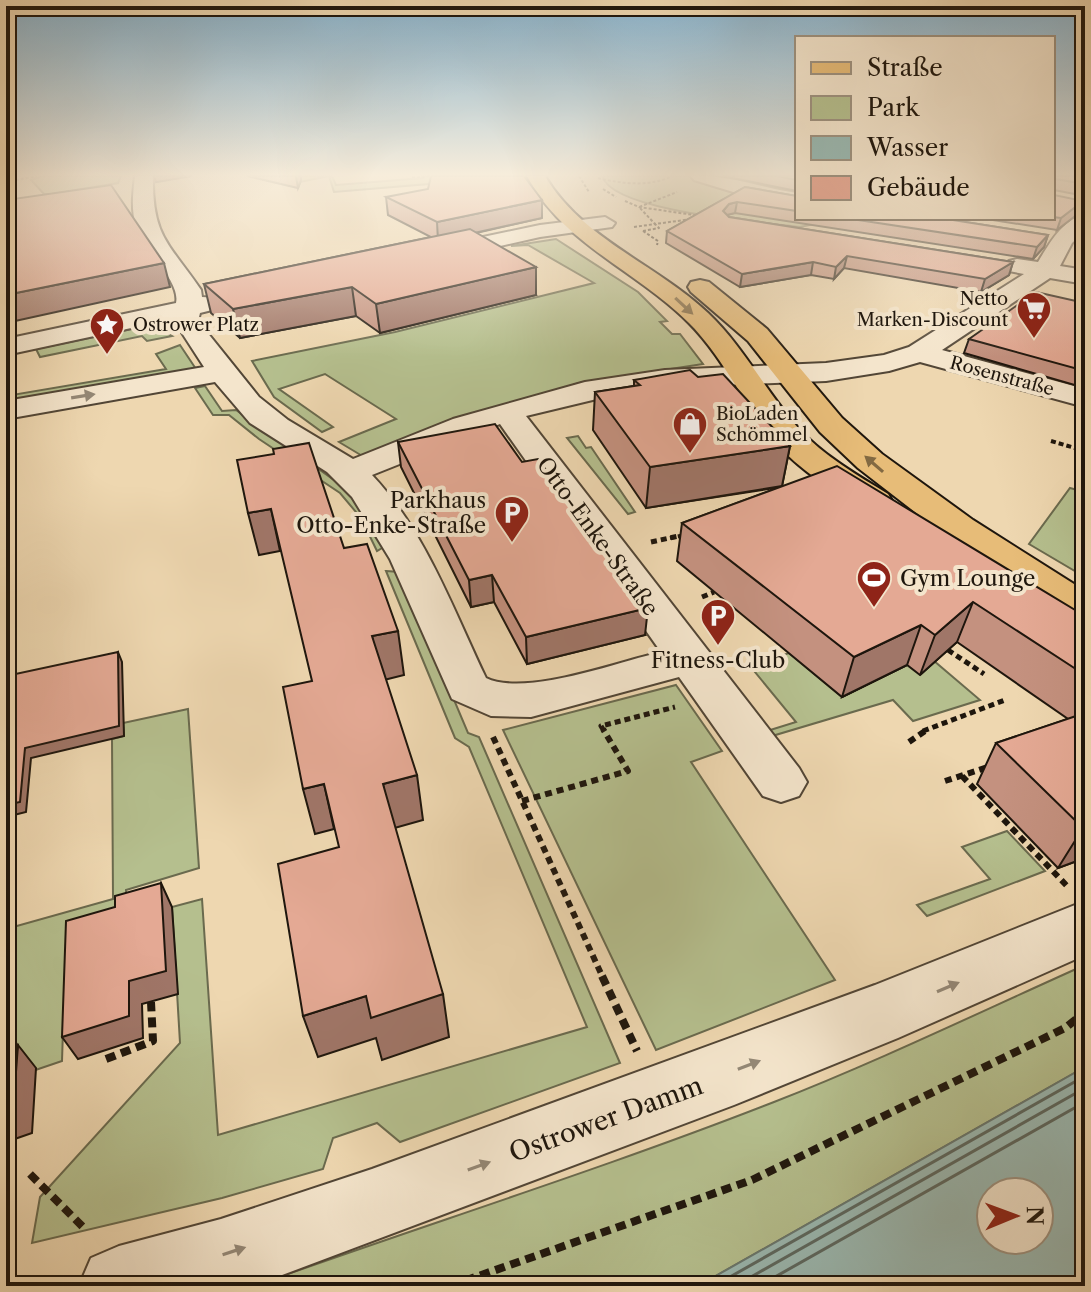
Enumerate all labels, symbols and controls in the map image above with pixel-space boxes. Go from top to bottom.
legend [795,36,1055,220]
text: Straße [867,53,943,82]
text: Park [867,93,920,122]
text: Wasser [866,133,948,162]
text: Gebäude [867,173,970,202]
place label: Netto Marken-Discount [857,288,1009,331]
supermarket icon: Netto Marken-Discount [1015,290,1053,340]
one-way arrow [675,297,694,315]
place icon: Ostrower Platz [88,306,126,356]
place label: Ostrower Platz [133,314,259,336]
street label: Rosenstraße [948,352,1056,400]
one-way arrow [71,390,96,402]
place label: BioLaden Schömmel [716,403,807,446]
shop icon: BioLaden Schömmel [671,405,709,455]
street label: Otto-Enke-Straße [531,452,664,621]
one-way arrow [864,455,883,473]
place label: Parkhaus Otto-Enke-Straße [296,487,486,539]
parking icon: Parkhaus Otto-Enke-Straße [493,494,531,544]
sports icon: Gym Lounge [855,559,893,609]
place label: Gym Lounge [900,565,1035,592]
parking icon: Fitness-Club [699,597,737,647]
place label: Fitness-Club [651,647,785,674]
one-way arrow [936,981,960,994]
one-way arrow [737,1058,761,1071]
street label: Ostrower Damm [505,1069,707,1169]
one-way arrow [467,1159,491,1172]
north arrow [975,1176,1055,1256]
text: N [1021,1206,1048,1225]
one-way arrow [222,1245,246,1257]

